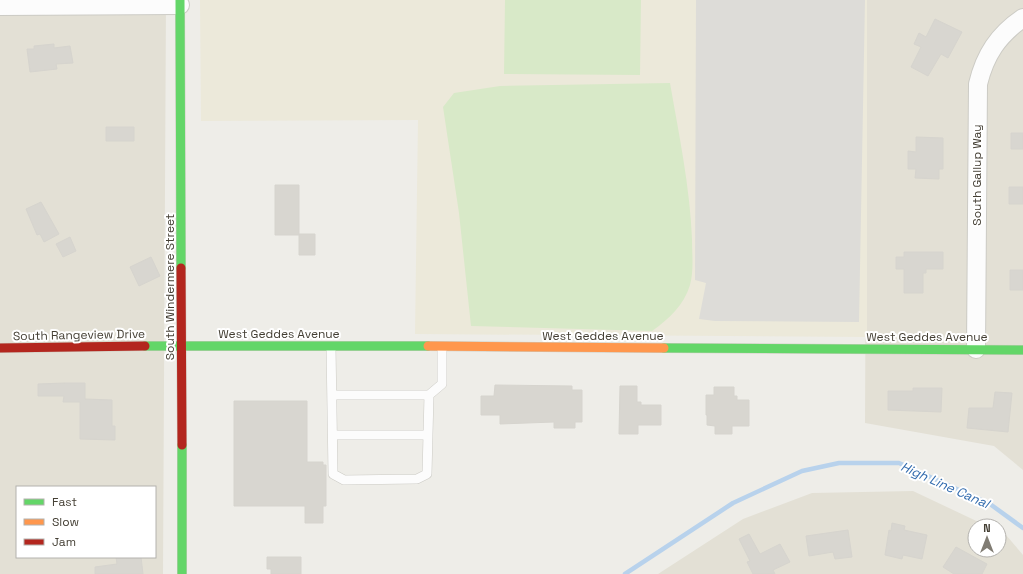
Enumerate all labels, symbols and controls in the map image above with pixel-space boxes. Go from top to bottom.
street label: South Gallup Way [969,124,985,226]
street label: South Windermere Street [162,214,178,360]
street label: South Rangeview Drive [13,326,145,344]
street label: West Geddes Avenue [218,326,340,342]
street label: West Geddes Avenue [542,328,664,344]
street label: West Geddes Avenue [866,329,988,345]
water label: High Line Canal [898,458,994,513]
legend [16,486,156,558]
text: Fast [52,494,77,510]
text: Slow [52,514,79,530]
north arrow [967,518,1007,558]
text: N [983,521,991,535]
text: Jam [52,534,76,550]

